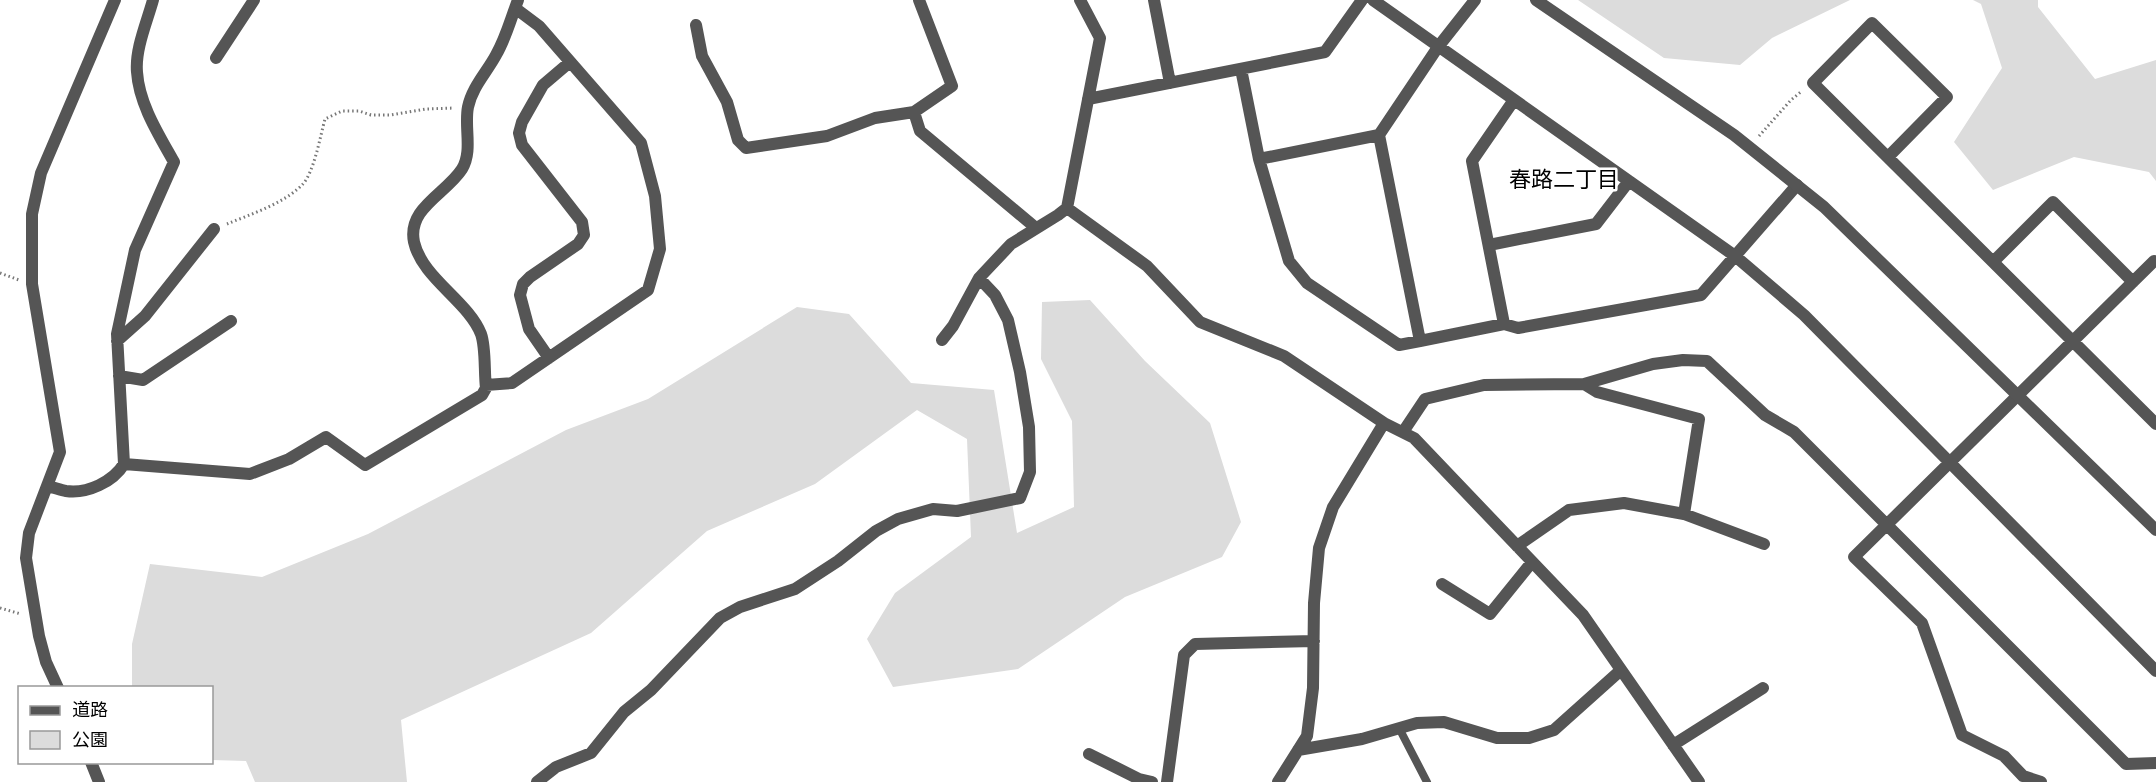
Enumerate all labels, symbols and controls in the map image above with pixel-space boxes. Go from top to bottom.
district label: 春路二丁目 [1509,167,1619,192]
legend [18,686,213,764]
text: 道路 [72,699,108,720]
text: 公園 [72,729,108,750]

